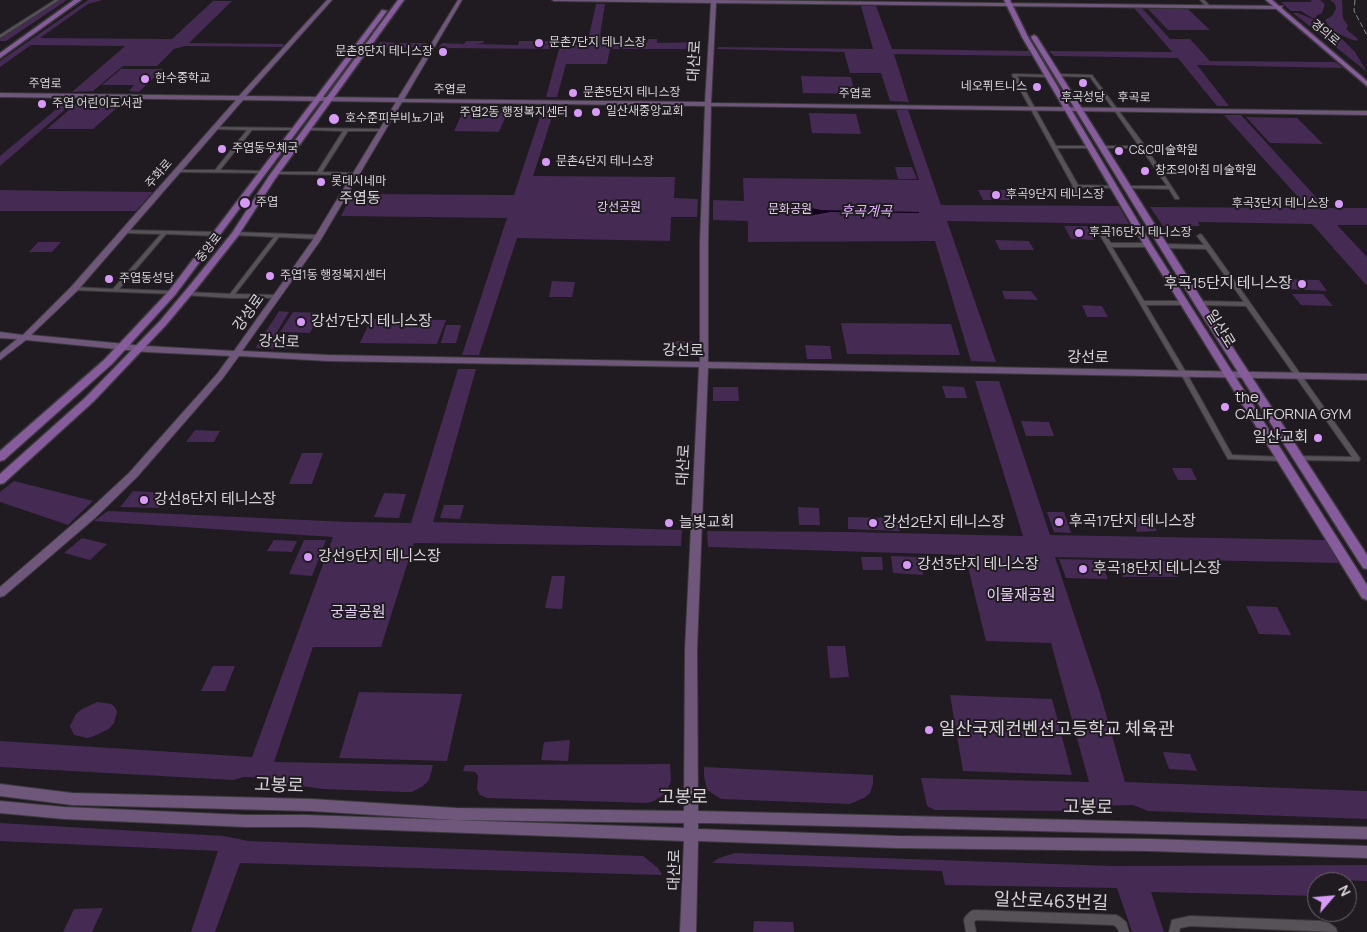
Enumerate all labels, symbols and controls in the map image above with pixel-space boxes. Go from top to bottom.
street label: 경의로 [1308,17,1342,49]
place label: 문촌7단지 테니스장 [549,36,646,50]
marker: 문촌7단지 테니스장 [533,37,545,49]
street label: 대산로 [685,40,705,82]
place label: 문촌8단지 테니스장 [335,45,433,59]
marker: 문촌8단지 테니스장 [437,46,449,58]
place label: 한수중학교 [155,72,210,86]
marker: 한수중학교 [139,73,151,85]
street label: 주엽로 [28,77,62,91]
marker: 후곡성당 [1077,77,1089,89]
place label: 네오퓌트니스 [961,80,1027,94]
marker: 네오퓌트니스 [1031,81,1043,93]
street label: 주엽로 [433,83,467,97]
place label: 문촌5단지 테니스장 [583,86,681,100]
marker: 문촌5단지 테니스장 [567,87,579,99]
street label: 주엽로 [838,87,872,101]
place label: 후곡성당 [1061,91,1105,105]
street label: 후곡로 [1117,91,1151,105]
place label: 주엽 어린이도서관 [52,97,143,111]
marker: 주엽 어린이도서관 [36,98,48,110]
place label: 일산새중앙교회 [606,105,683,119]
place label: 주엽2동 행정복지센터 [459,106,568,120]
marker: 일산새중앙교회 [590,106,602,118]
marker: 주엽2동 행정복지센터 [572,107,584,119]
marker: 호수준피부비뇨기과 [327,112,341,126]
place label: 호수준피부비뇨기과 [345,112,444,126]
place label: 주엽동우체국 [232,142,298,156]
marker: 주엽동우체국 [216,143,228,155]
place label: C&C미술학원 [1129,144,1198,158]
marker: C&C미술학원 [1113,145,1125,157]
place label: 문촌4단지 테니스장 [556,155,654,169]
marker: 문촌4단지 테니스장 [540,156,552,168]
street label: 주화로 [143,157,175,191]
place label: 창조의아침 미술학원 [1155,164,1257,178]
marker: 창조의아침 미술학원 [1139,165,1151,177]
place label: 롯데시네마 [331,175,386,189]
marker: 롯데시네마 [315,176,327,188]
place label: 후곡9단지 테니스장 [1006,188,1104,202]
marker: 후곡9단지 테니스장 [990,189,1002,201]
district label: 주엽동 [339,190,381,208]
marker: 주엽 [238,196,252,210]
place label: 주엽 [256,196,278,210]
place label: 후곡3단지 테니스장 [1232,197,1329,211]
marker: 후곡3단지 테니스장 [1333,198,1345,210]
park label: 강선공원 [597,201,641,215]
park label: 문화공원 [768,203,812,217]
water label: 후곡계곡 [840,204,892,220]
place label: 후곡16단지 테니스장 [1089,226,1192,240]
marker: 후곡16단지 테니스장 [1073,227,1085,239]
street label: 중앙로 [193,231,225,265]
place label: 주엽1동 행정복지센터 [280,269,386,283]
marker: 주엽1동 행정복지센터 [264,270,276,282]
place label: 주엽동성당 [119,272,174,286]
marker: 주엽동성당 [103,273,115,285]
place label: 후곡15단지 테니스장 [1164,275,1292,293]
marker: 후곡15단지 테니스장 [1296,278,1308,290]
street label: 강성로 [230,291,268,335]
street label: 일산로 [1201,307,1239,351]
place label: 강선7단지 테니스장 [311,313,432,331]
marker: 강선7단지 테니스장 [295,316,307,328]
street label: 강선로 [258,332,300,352]
street label: 강선로 [662,342,704,360]
street label: 강선로 [1067,349,1109,367]
place label: the CALIFORNIA GYM [1235,389,1351,424]
marker: the CALIFORNIA GYM [1219,401,1231,413]
place label: 일산교회 [1253,429,1308,447]
marker: 일산교회 [1312,432,1324,444]
street label: 대산로 [674,444,694,486]
place label: 강선8단지 테니스장 [154,491,276,509]
marker: 강선8단지 테니스장 [138,494,150,506]
place label: 후곡17단지 테니스장 [1069,513,1196,531]
place label: 늘빛교회 [679,514,734,532]
place label: 강선2단지 테니스장 [883,514,1005,532]
marker: 후곡17단지 테니스장 [1053,516,1065,528]
marker: 늘빛교회 [663,517,675,529]
marker: 강선2단지 테니스장 [867,517,879,529]
place label: 강선9단지 테니스장 [318,548,441,566]
marker: 강선9단지 테니스장 [302,551,314,563]
place label: 강선3단지 테니스장 [917,556,1039,574]
marker: 강선3단지 테니스장 [901,559,913,571]
place label: 후곡18단지 테니스장 [1093,560,1221,578]
marker: 후곡18단지 테니스장 [1077,563,1089,575]
park label: 이물재공원 [987,587,1055,605]
park label: 궁골공원 [330,604,386,622]
place label: 일산국제컨벤션고등학교 체육관 [939,719,1174,741]
marker: 일산국제컨벤션고등학교 체육관 [923,724,935,736]
street label: 고봉로 [254,774,304,798]
street label: 고봉로 [658,787,708,809]
street label: 고봉로 [1063,797,1113,819]
street label: 대산로 [666,849,684,891]
north arrow [1307,872,1357,922]
text: N [1334,882,1356,899]
street label: 일산로463번길 [993,889,1109,915]

